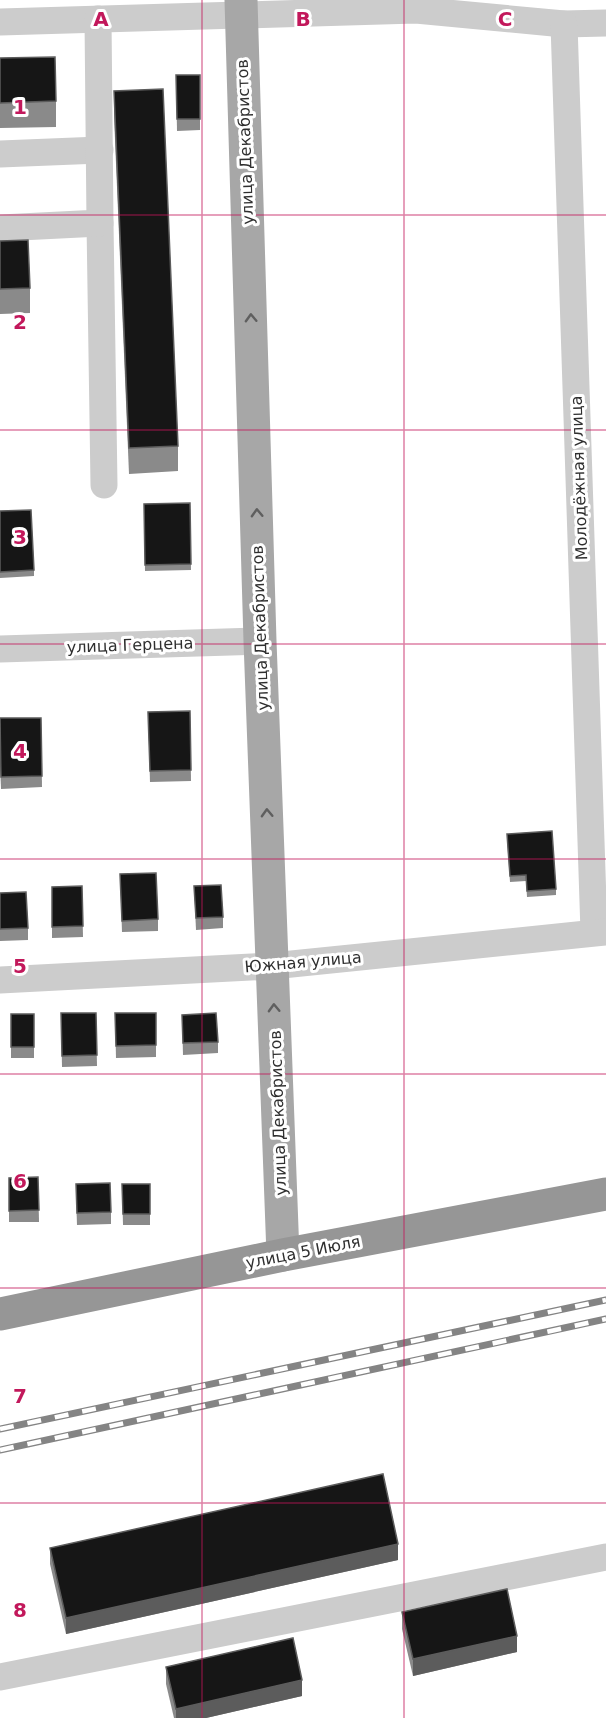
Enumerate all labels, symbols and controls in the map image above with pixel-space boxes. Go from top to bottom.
text: A [93,7,109,31]
text: B [295,7,311,31]
text: C [498,7,512,31]
street label: улица Декабристов [233,59,257,225]
text: 1 [13,95,27,119]
text: 2 [13,310,27,334]
one-way arrow [244,314,257,323]
street label: Молодёжная улица [567,395,591,561]
one-way arrow [250,509,263,518]
text: 3 [13,525,27,549]
street label: улица Декабристов [248,545,272,711]
street label: улица Герцена [66,633,194,657]
text: 4 [13,739,27,763]
one-way arrow [260,808,273,817]
street label: Южная улица [244,947,362,977]
text: 5 [13,954,27,978]
one-way arrow [268,1003,280,1012]
street label: улица Декабристов [266,1030,290,1196]
text: 6 [13,1169,27,1193]
street label: улица 5 Июля [244,1232,362,1272]
text: 7 [13,1384,27,1408]
text: 8 [13,1598,27,1622]

